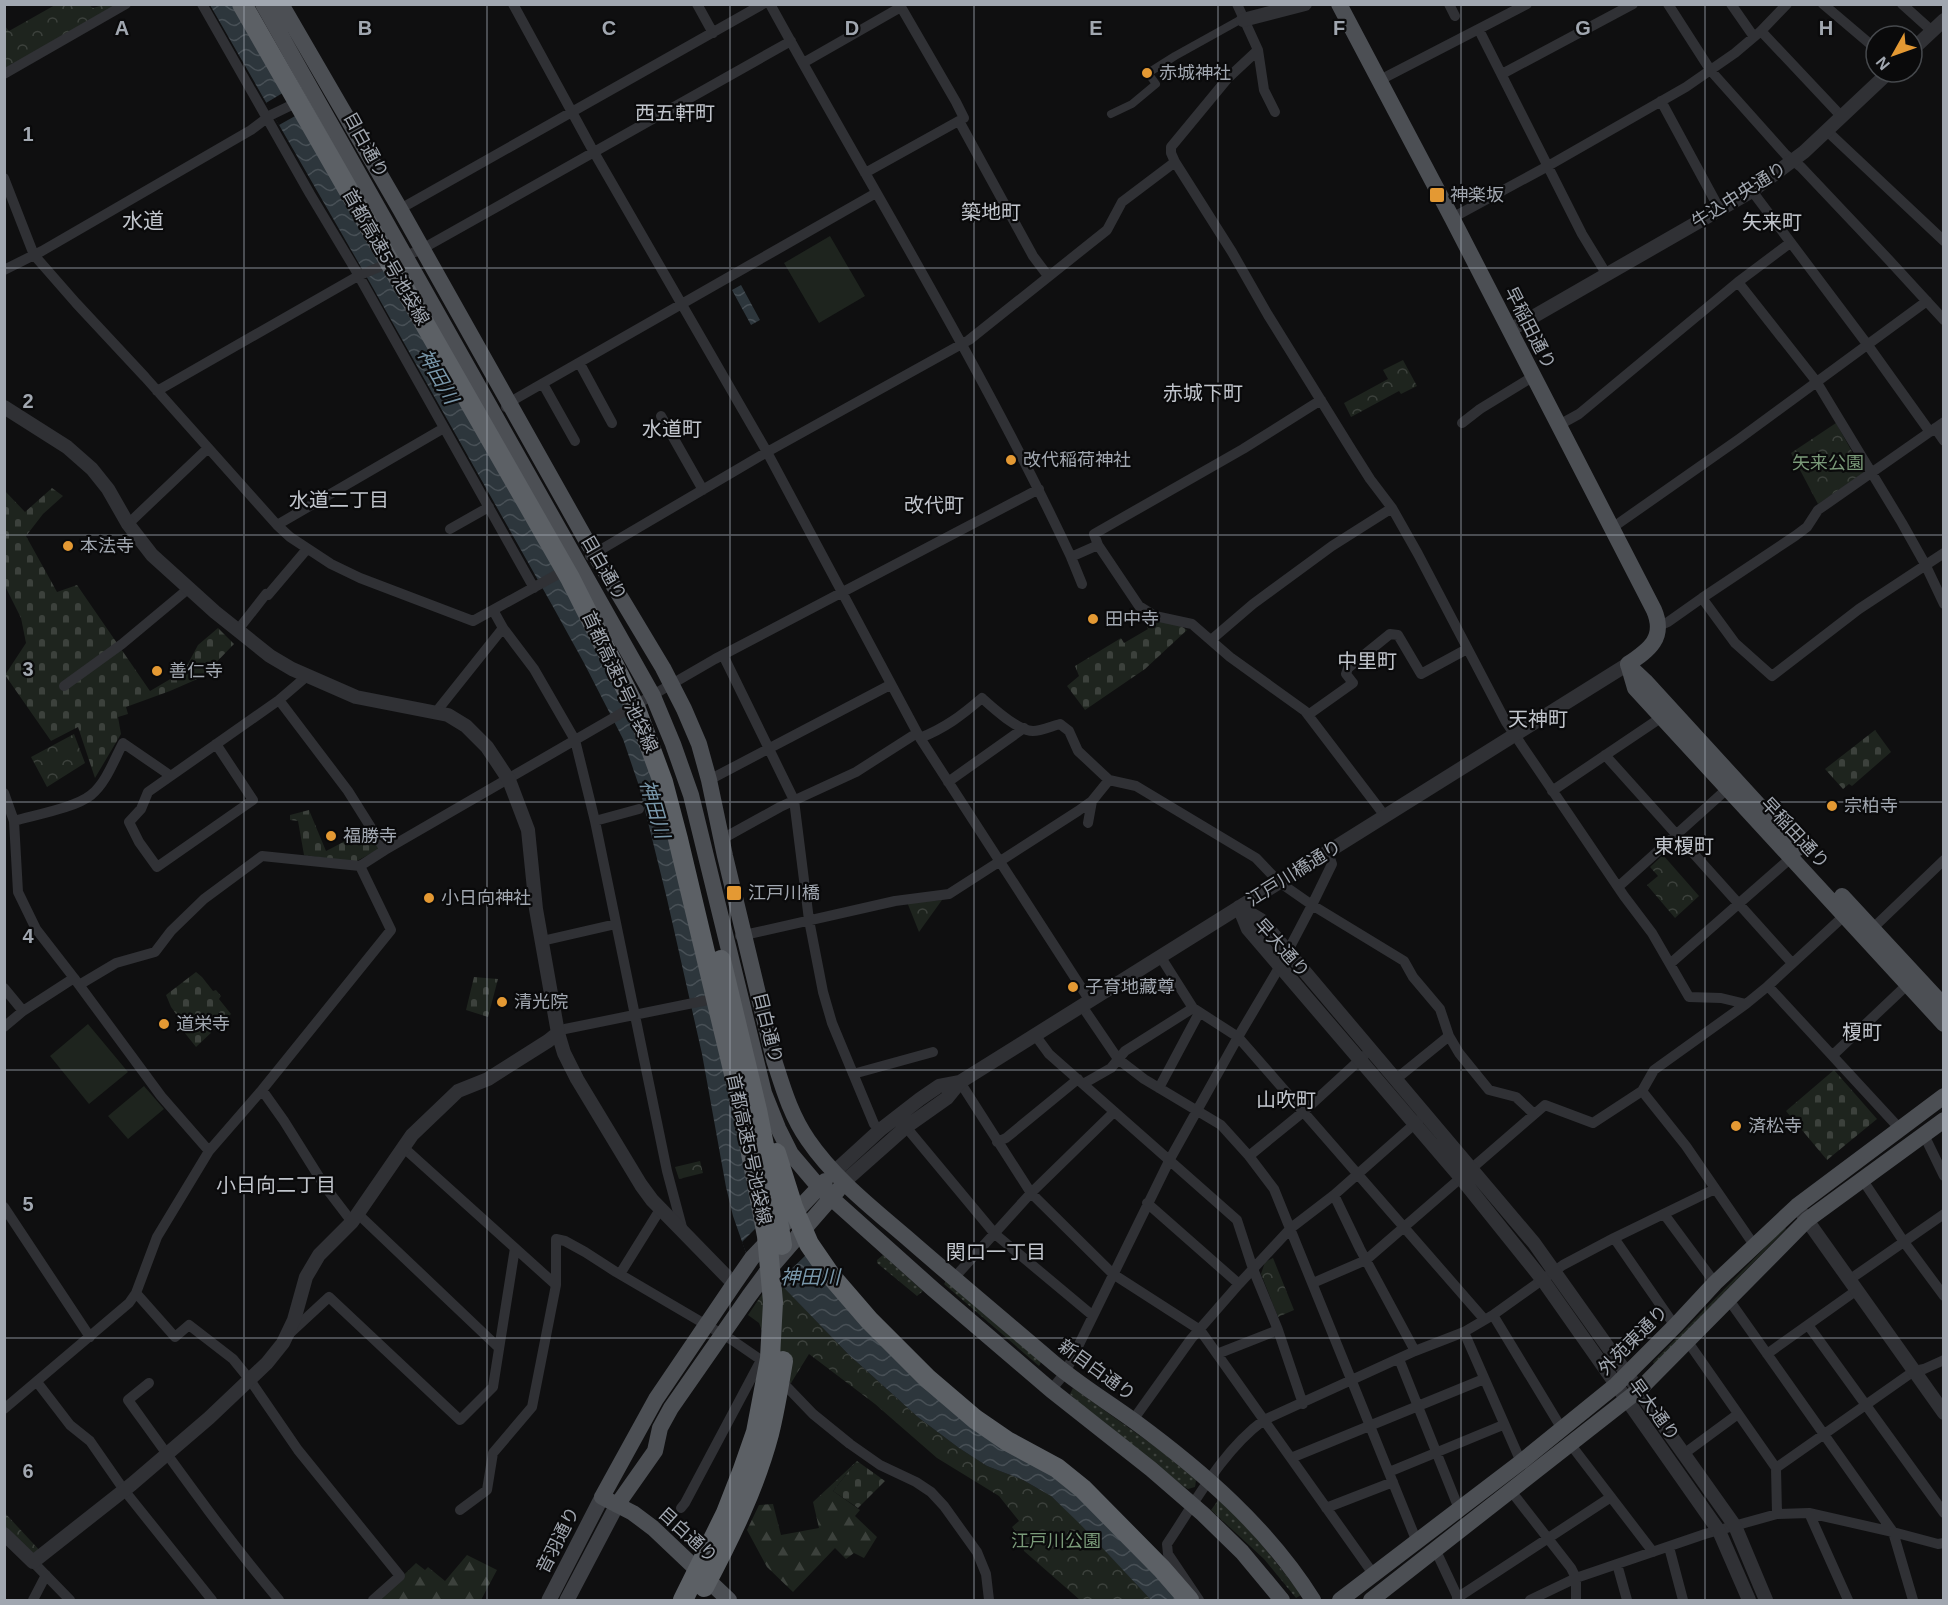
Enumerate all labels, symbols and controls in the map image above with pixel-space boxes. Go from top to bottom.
text: A [115,17,129,39]
text: B [358,17,372,39]
text: C [602,17,616,39]
text: D [845,17,859,39]
text: E [1089,17,1103,39]
text: F [1333,17,1345,39]
text: G [1575,17,1591,39]
text: H [1819,17,1833,39]
north arrow [1864,24,1924,84]
text: N [1873,53,1893,73]
place label: 赤城神社 [1159,63,1231,83]
marker: 赤城神社 [1140,66,1154,80]
district label: 西五軒町 [635,102,715,124]
street label: 目白通り [340,109,392,181]
text: 1 [22,123,34,145]
street label: 牛込中央通り [1688,158,1790,232]
street label: 首都高速5号池袋線 [339,185,433,329]
place label: 神楽坂 [1450,185,1504,205]
marker: 神楽坂 [1428,186,1446,204]
district label: 築地町 [961,201,1021,223]
district label: 水道 [122,209,164,232]
district label: 矢来町 [1742,211,1802,233]
street label: 早稲田通り [1501,283,1559,373]
water label: 神田川 [413,345,464,409]
district label: 赤城下町 [1163,382,1243,404]
text: 2 [22,390,34,412]
district label: 水道町 [642,418,702,440]
place label: 改代稲荷神社 [1023,450,1131,470]
marker: 改代稲荷神社 [1004,453,1018,467]
park label: 矢来公園 [1792,453,1864,473]
district label: 水道二丁目 [289,489,389,511]
district label: 改代町 [904,494,964,516]
street label: 目白通り [577,532,631,604]
place label: 本法寺 [80,536,134,556]
marker: 本法寺 [61,539,75,553]
street label: 首都高速5号池袋線 [578,608,662,756]
place label: 田中寺 [1105,609,1159,629]
marker: 田中寺 [1086,612,1100,626]
district label: 中里町 [1337,650,1397,672]
text: 3 [22,658,34,680]
place label: 善仁寺 [169,661,223,681]
marker: 善仁寺 [150,664,164,678]
district label: 天神町 [1508,708,1568,730]
water label: 神田川 [636,777,674,843]
street label: 早稲田通り [1757,793,1833,873]
place label: 宗柏寺 [1844,796,1898,816]
marker: 宗柏寺 [1825,799,1839,813]
place label: 福勝寺 [343,826,397,846]
marker: 福勝寺 [324,829,338,843]
district label: 東榎町 [1654,835,1714,857]
street label: 江戸川橋通り [1243,836,1345,910]
place label: 江戸川橋 [748,883,820,903]
marker: 江戸川橋 [725,884,743,902]
place label: 小日向神社 [441,888,531,908]
marker: 小日向神社 [422,891,436,905]
street label: 早大通り [1250,915,1314,981]
text: 4 [22,925,34,947]
place label: 子育地藏尊 [1085,977,1175,997]
marker: 子育地藏尊 [1066,980,1080,994]
street label: 目白通り [750,991,786,1065]
place label: 清光院 [514,992,568,1012]
marker: 清光院 [495,995,509,1009]
place label: 道栄寺 [176,1014,230,1034]
marker: 道栄寺 [157,1017,171,1031]
district label: 榎町 [1842,1021,1882,1043]
street label: 首都高速5号池袋線 [723,1072,775,1226]
district label: 山吹町 [1256,1089,1316,1111]
place label: 済松寺 [1748,1116,1802,1136]
marker: 済松寺 [1729,1119,1743,1133]
district label: 小日向二丁目 [216,1174,336,1196]
text: 5 [22,1193,34,1215]
district label: 関口一丁目 [946,1241,1046,1263]
water label: 神田川 [780,1266,842,1288]
street label: 外苑東通り [1594,1301,1672,1379]
street label: 新目白通り [1055,1335,1139,1405]
street label: 早大通り [1625,1375,1683,1445]
text: 6 [22,1460,34,1482]
street label: 音羽通り [533,1503,583,1577]
street label: 目白通り [655,1503,721,1567]
park label: 江戸川公園 [1011,1531,1101,1551]

